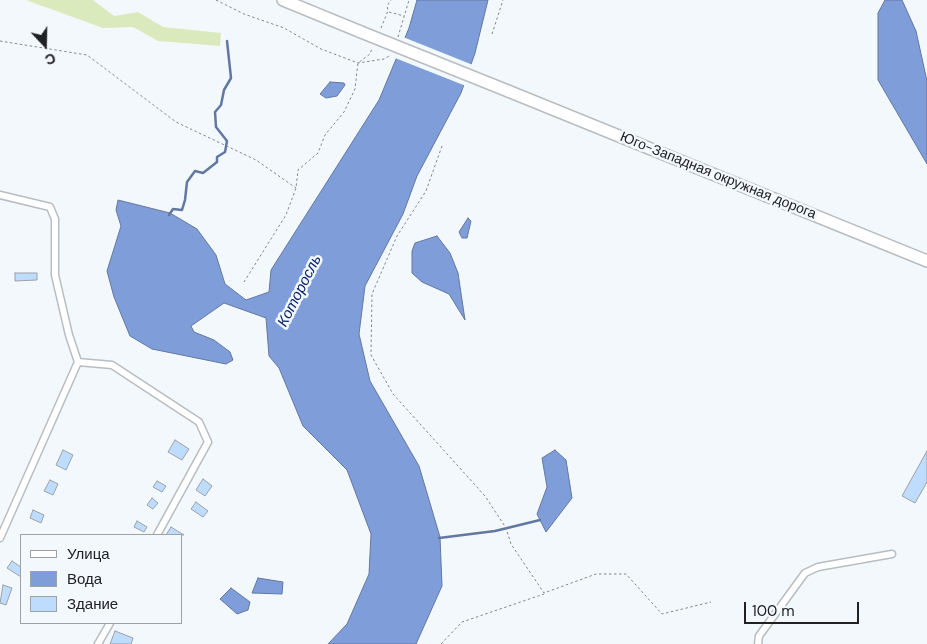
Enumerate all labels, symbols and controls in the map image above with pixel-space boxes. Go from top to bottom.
north arrow [20,20,70,70]
text: С [42,49,58,69]
street label: Юго-Западная окружная дорога [618,129,818,223]
water label: Которосль [274,252,326,330]
legend [20,534,182,624]
text: Улица [67,544,110,564]
text: Вода [67,569,102,589]
scale bar [747,592,862,624]
text: Здание [67,594,118,614]
text: 100 m [752,601,795,621]

